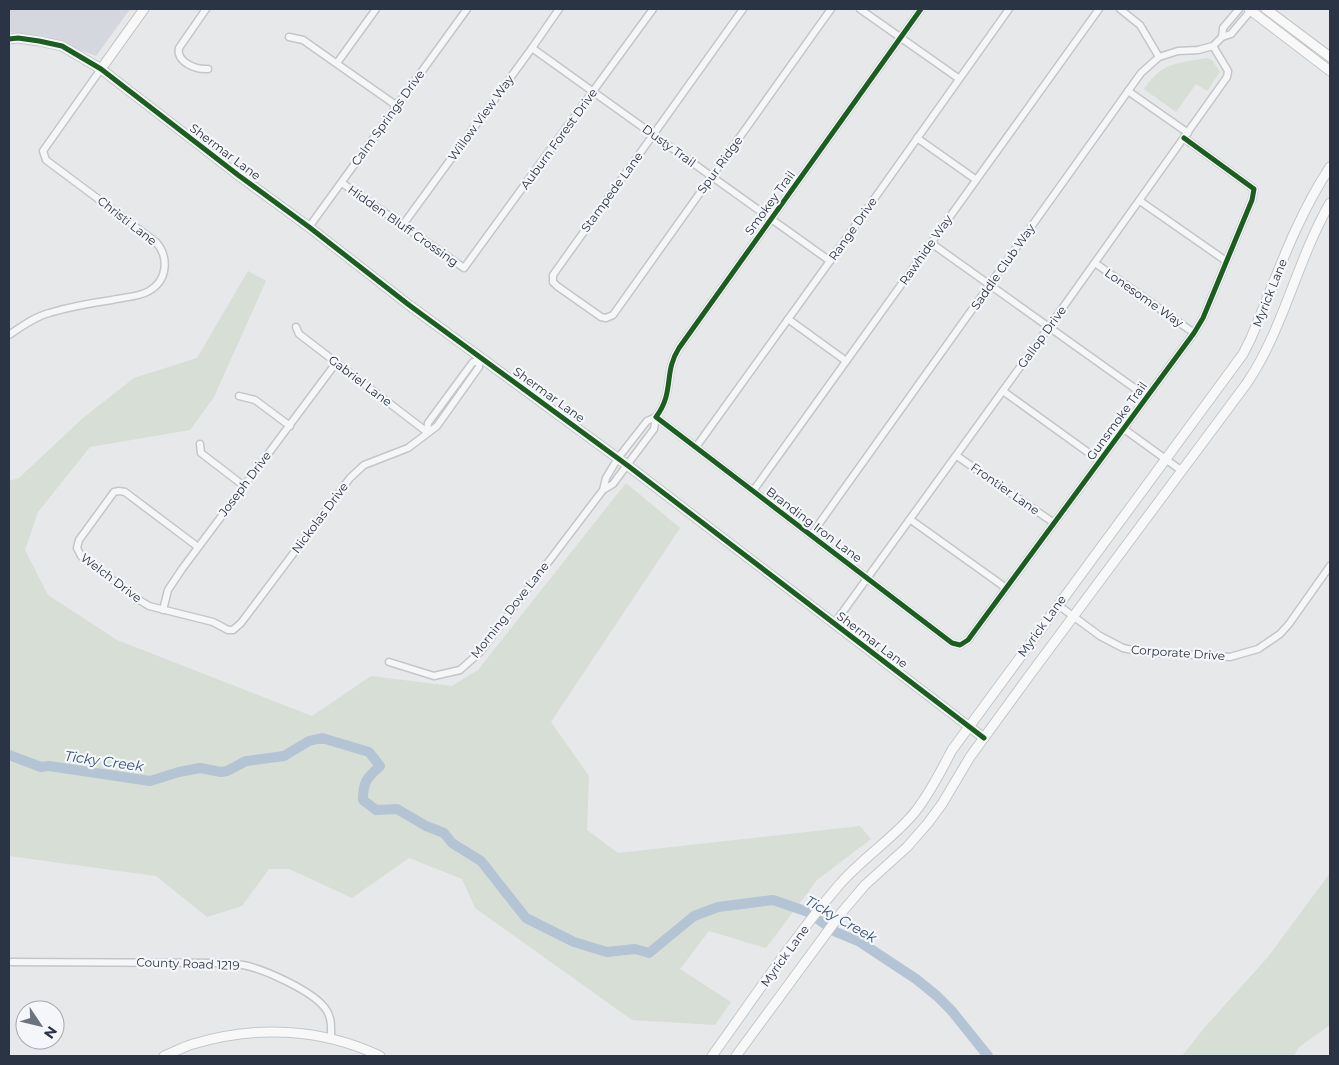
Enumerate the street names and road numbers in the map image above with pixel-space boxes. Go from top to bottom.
street label: Calm Springs Drive [348,67,427,169]
street label: Willow View Way [445,72,517,163]
street label: Auburn Forest Drive [517,85,600,192]
street label: Shermar Lane [187,120,264,183]
street label: Dusty Trail [640,121,699,170]
street label: Spur Ridge [694,133,745,196]
street label: Stampede Lane [578,149,646,235]
street label: Smokey Trail [741,168,798,238]
street label: Hidden Bluff Crossing [345,182,461,269]
street label: Christi Lane [95,193,160,248]
street label: Range Drive [825,194,880,263]
street label: Rawhide Way [896,211,956,288]
street label: Saddle Club Way [967,220,1038,313]
street label: Myrick Lane [1249,256,1290,329]
street label: Lonesome Way [1102,265,1187,331]
street label: Gallop Drive [1014,303,1069,371]
street label: Gabriel Lane [326,352,395,409]
street label: Shermar Lane [511,364,588,426]
street label: Gunsmoke Trail [1083,378,1150,463]
street label: Joseph Drive [215,448,274,520]
street label: Frontier Lane [968,459,1043,518]
street label: Nickolas Drive [288,479,351,556]
street label: Branding Iron Lane [763,484,865,565]
street label: Welch Drive [78,550,145,605]
street label: Morning Dove Lane [467,559,552,661]
street label: Myrick Lane [1014,592,1069,659]
street label: Shermar Lane [834,608,911,671]
street label: Corporate Drive [1131,642,1225,663]
street label: Myrick Lane [757,922,812,989]
street label: County Road 1219 [136,954,240,973]

